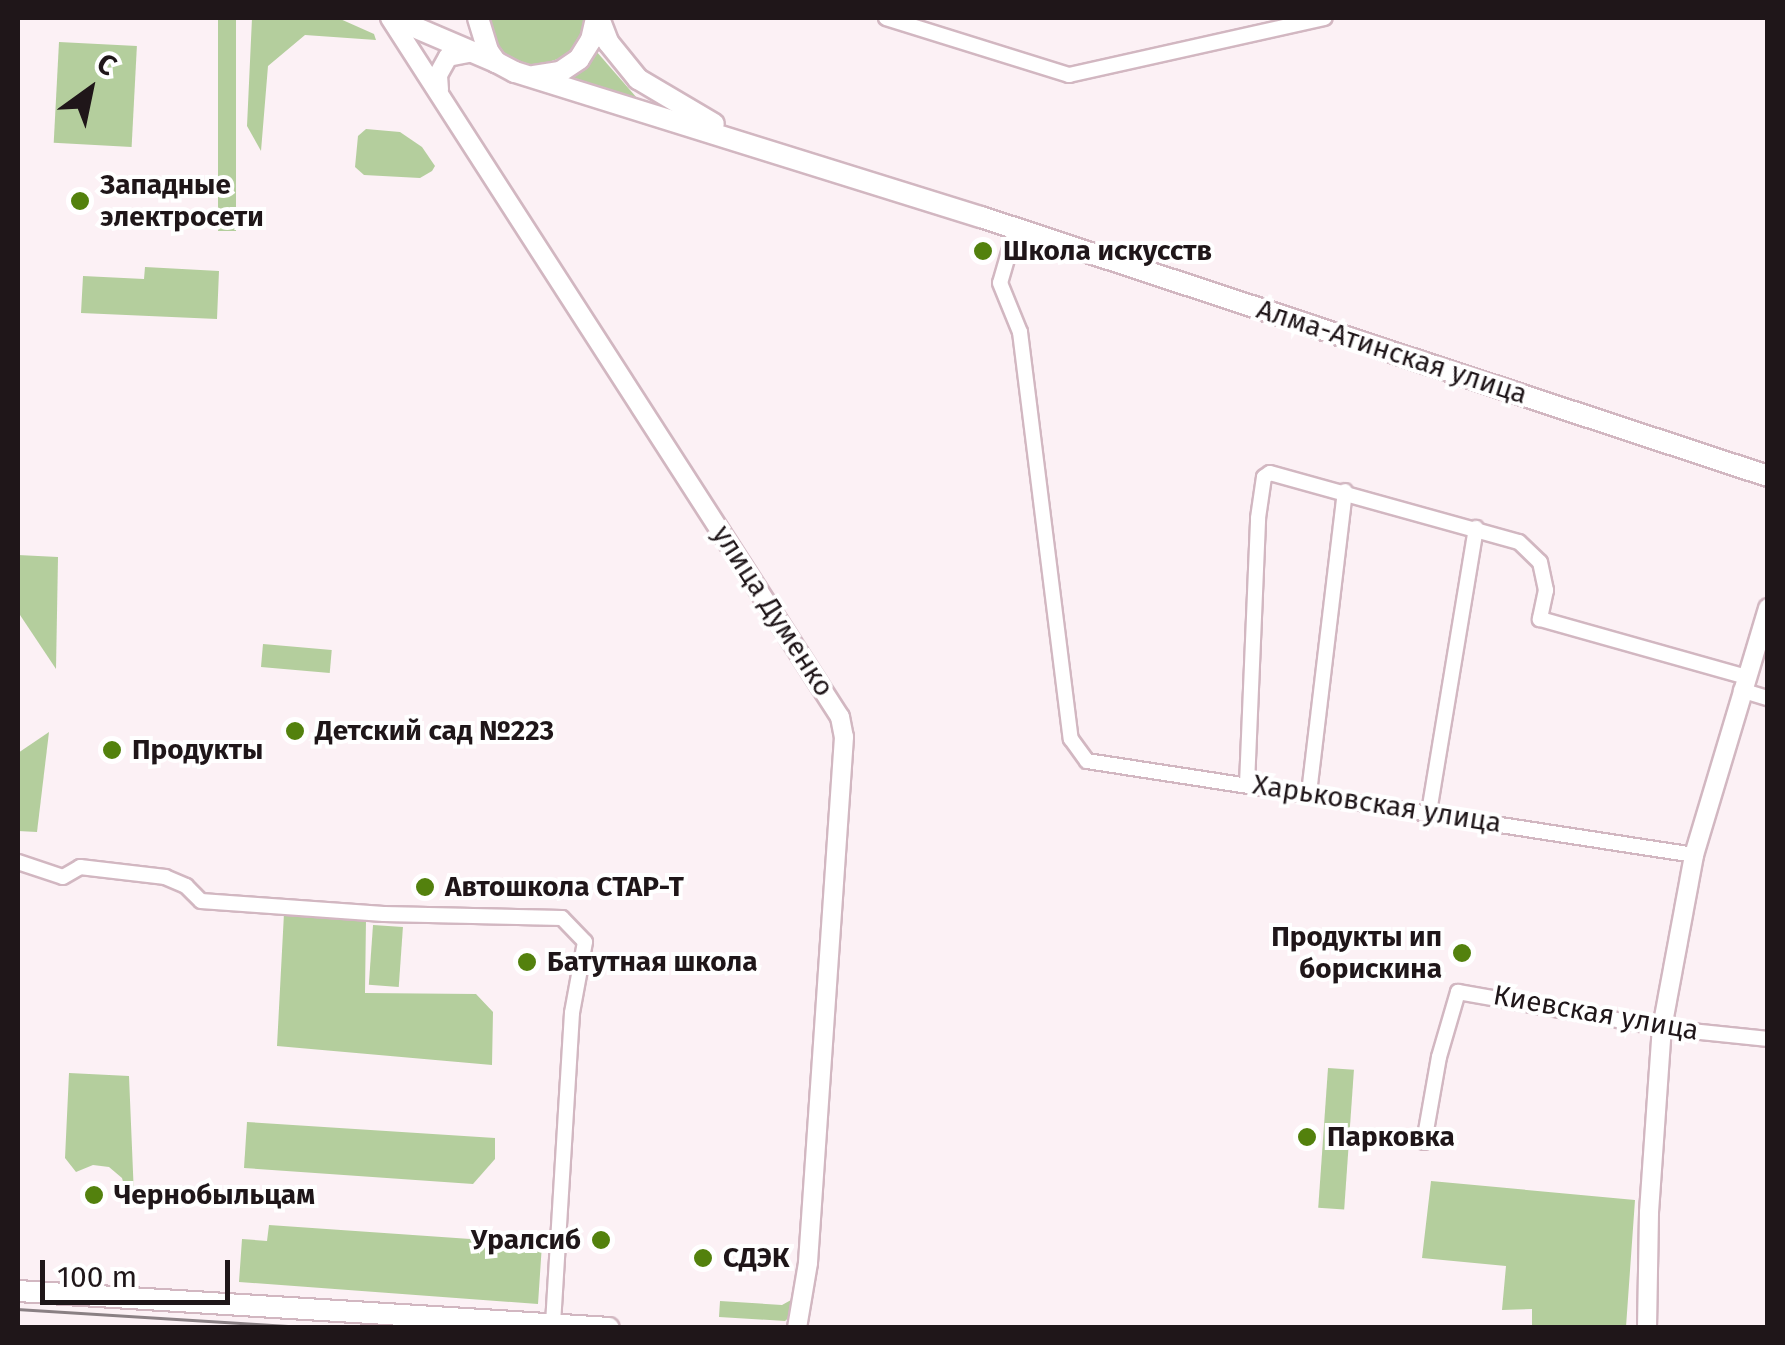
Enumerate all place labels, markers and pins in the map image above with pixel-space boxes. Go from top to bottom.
place label: Западные электросети [100,168,264,234]
marker: Западные электросети [69,190,91,212]
place label: Школа искусств [1003,234,1212,268]
marker: Школа искусств [972,240,994,262]
place label: Детский сад №223 [315,714,554,748]
marker: Детский сад №223 [284,720,306,742]
place label: Продукты [132,733,263,767]
marker: Продукты [101,739,123,761]
place label: Автошкола СТАР-Т [445,870,684,904]
marker: Автошкола СТАР-Т [414,876,436,898]
place label: Продукты ип борискина [1271,920,1442,986]
marker: Продукты ип борискина [1451,942,1473,964]
place label: Батутная школа [547,945,758,979]
marker: Батутная школа [516,951,538,973]
place label: Парковка [1327,1120,1455,1154]
marker: Парковка [1296,1126,1318,1148]
place label: Чернобыльцам [114,1178,315,1212]
marker: Чернобыльцам [83,1184,105,1206]
place label: Уралсиб [471,1223,581,1257]
marker: Уралсиб [590,1229,612,1251]
place label: СДЭК [723,1241,789,1275]
marker: СДЭК [692,1247,714,1269]

